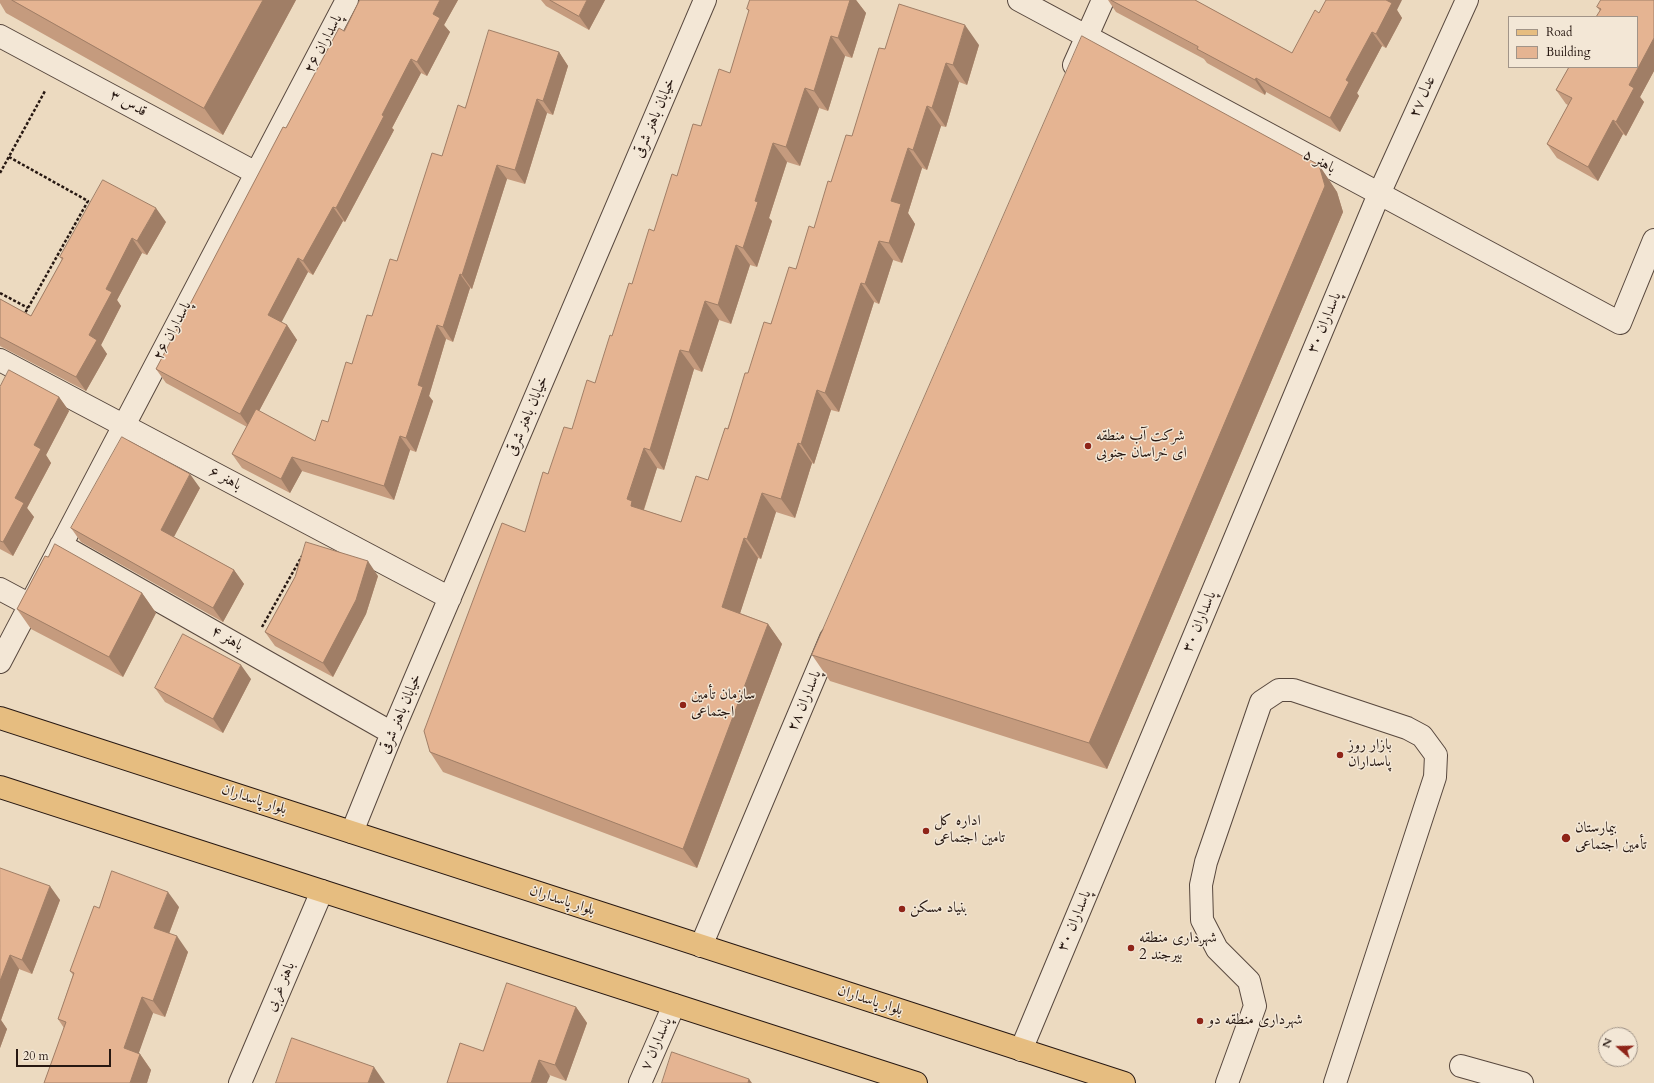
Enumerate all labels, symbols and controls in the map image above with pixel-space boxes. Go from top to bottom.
street label: پاسداران ۲۶ [301,11,347,77]
legend [1508,16,1638,68]
text: Road [1546,24,1572,40]
text: Building [1546,44,1590,60]
street label: عدل ۲۷ [1406,73,1440,121]
street label: خیابان باهنر شرقی [630,75,680,161]
street label: قدس ۳ [106,87,150,121]
street label: باهنر ۵ [1300,146,1338,178]
street label: پاسداران ۳۰ [1304,290,1346,356]
street label: پاسداران ۲۶ [150,298,196,364]
street label: خیابان باهنر شرقی [503,373,553,459]
place label: شرکت آب منطقه ای خراسان جنوبی [1096,428,1187,463]
marker: شرکت آب منطقه ای خراسان جنوبی [1083,441,1093,451]
street label: باهنر ۶ [206,463,244,495]
street label: پاسداران ۳۰ [1179,589,1221,655]
street label: باهنر ۴ [208,623,246,655]
street label: پاسداران ۲۸ [784,668,826,734]
street label: خیابان باهنر شرقی [376,671,426,757]
place label: سازمان تأمین اجتماعی [691,687,755,722]
marker: سازمان تأمین اجتماعی [678,700,688,710]
place label: بازار روز پاسداران [1348,737,1392,772]
marker: بازار روز پاسداران [1335,750,1345,760]
street label: بلوار پاسداران [219,781,289,819]
place label: اداره کل تامین اجتماعی [934,813,1005,848]
place label: بیمارستان تأمین اجتماعی [1575,820,1647,855]
marker: اداره کل تامین اجتماعی [921,826,931,836]
marker: بیمارستان تأمین اجتماعی [1560,832,1572,844]
street label: بلوار پاسداران [527,882,597,920]
street label: پاسداران ۳۰ [1054,888,1096,954]
place label: بنیاد مسکن [910,900,967,918]
marker: بنیاد مسکن [897,904,907,914]
place label: شهرداری منطقه 2 بیرجند [1139,930,1217,965]
marker: شهرداری منطقه 2 بیرجند [1126,943,1136,953]
street label: باهنر غربی [263,960,299,1014]
street label: بلوار پاسداران [835,982,905,1020]
place label: شهرداری منطقه دو [1208,1012,1303,1030]
street label: پاسداران ۷ [637,1015,677,1073]
marker: شهرداری منطقه دو [1195,1016,1205,1026]
north arrow [1598,1027,1638,1067]
text: N [1599,1036,1616,1050]
scale bar [18,1041,113,1067]
text: 20 m [23,1048,49,1064]

